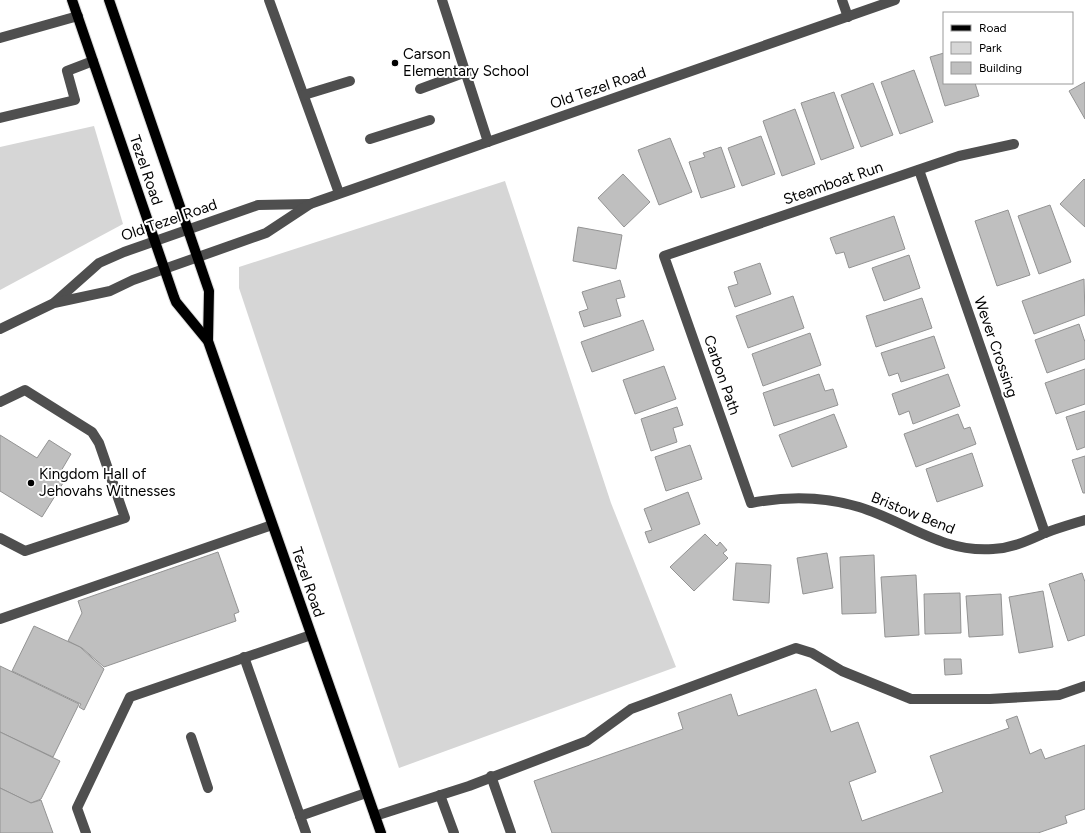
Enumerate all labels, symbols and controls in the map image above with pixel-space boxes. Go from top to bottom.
legend [943,12,1073,84]
text: Road [979,21,1007,35]
text: Park [979,41,1002,55]
place label: Carson Elementary School [403,45,529,80]
marker: Carson Elementary School [390,58,400,68]
text: Building [979,61,1022,75]
street label: Old Tezel Road [548,63,648,113]
street label: Tezel Road [126,133,166,207]
street label: Steamboat Run [781,158,885,208]
street label: Old Tezel Road [119,195,219,245]
street label: Wever Crossing [970,294,1022,400]
street label: Carbon Path [700,333,744,417]
place label: Kingdom Hall of Jehovahs Witnesses [39,465,175,500]
marker: Kingdom Hall of Jehovahs Witnesses [26,478,36,488]
street label: Bristow Bend [868,488,958,538]
street label: Tezel Road [288,545,328,619]

